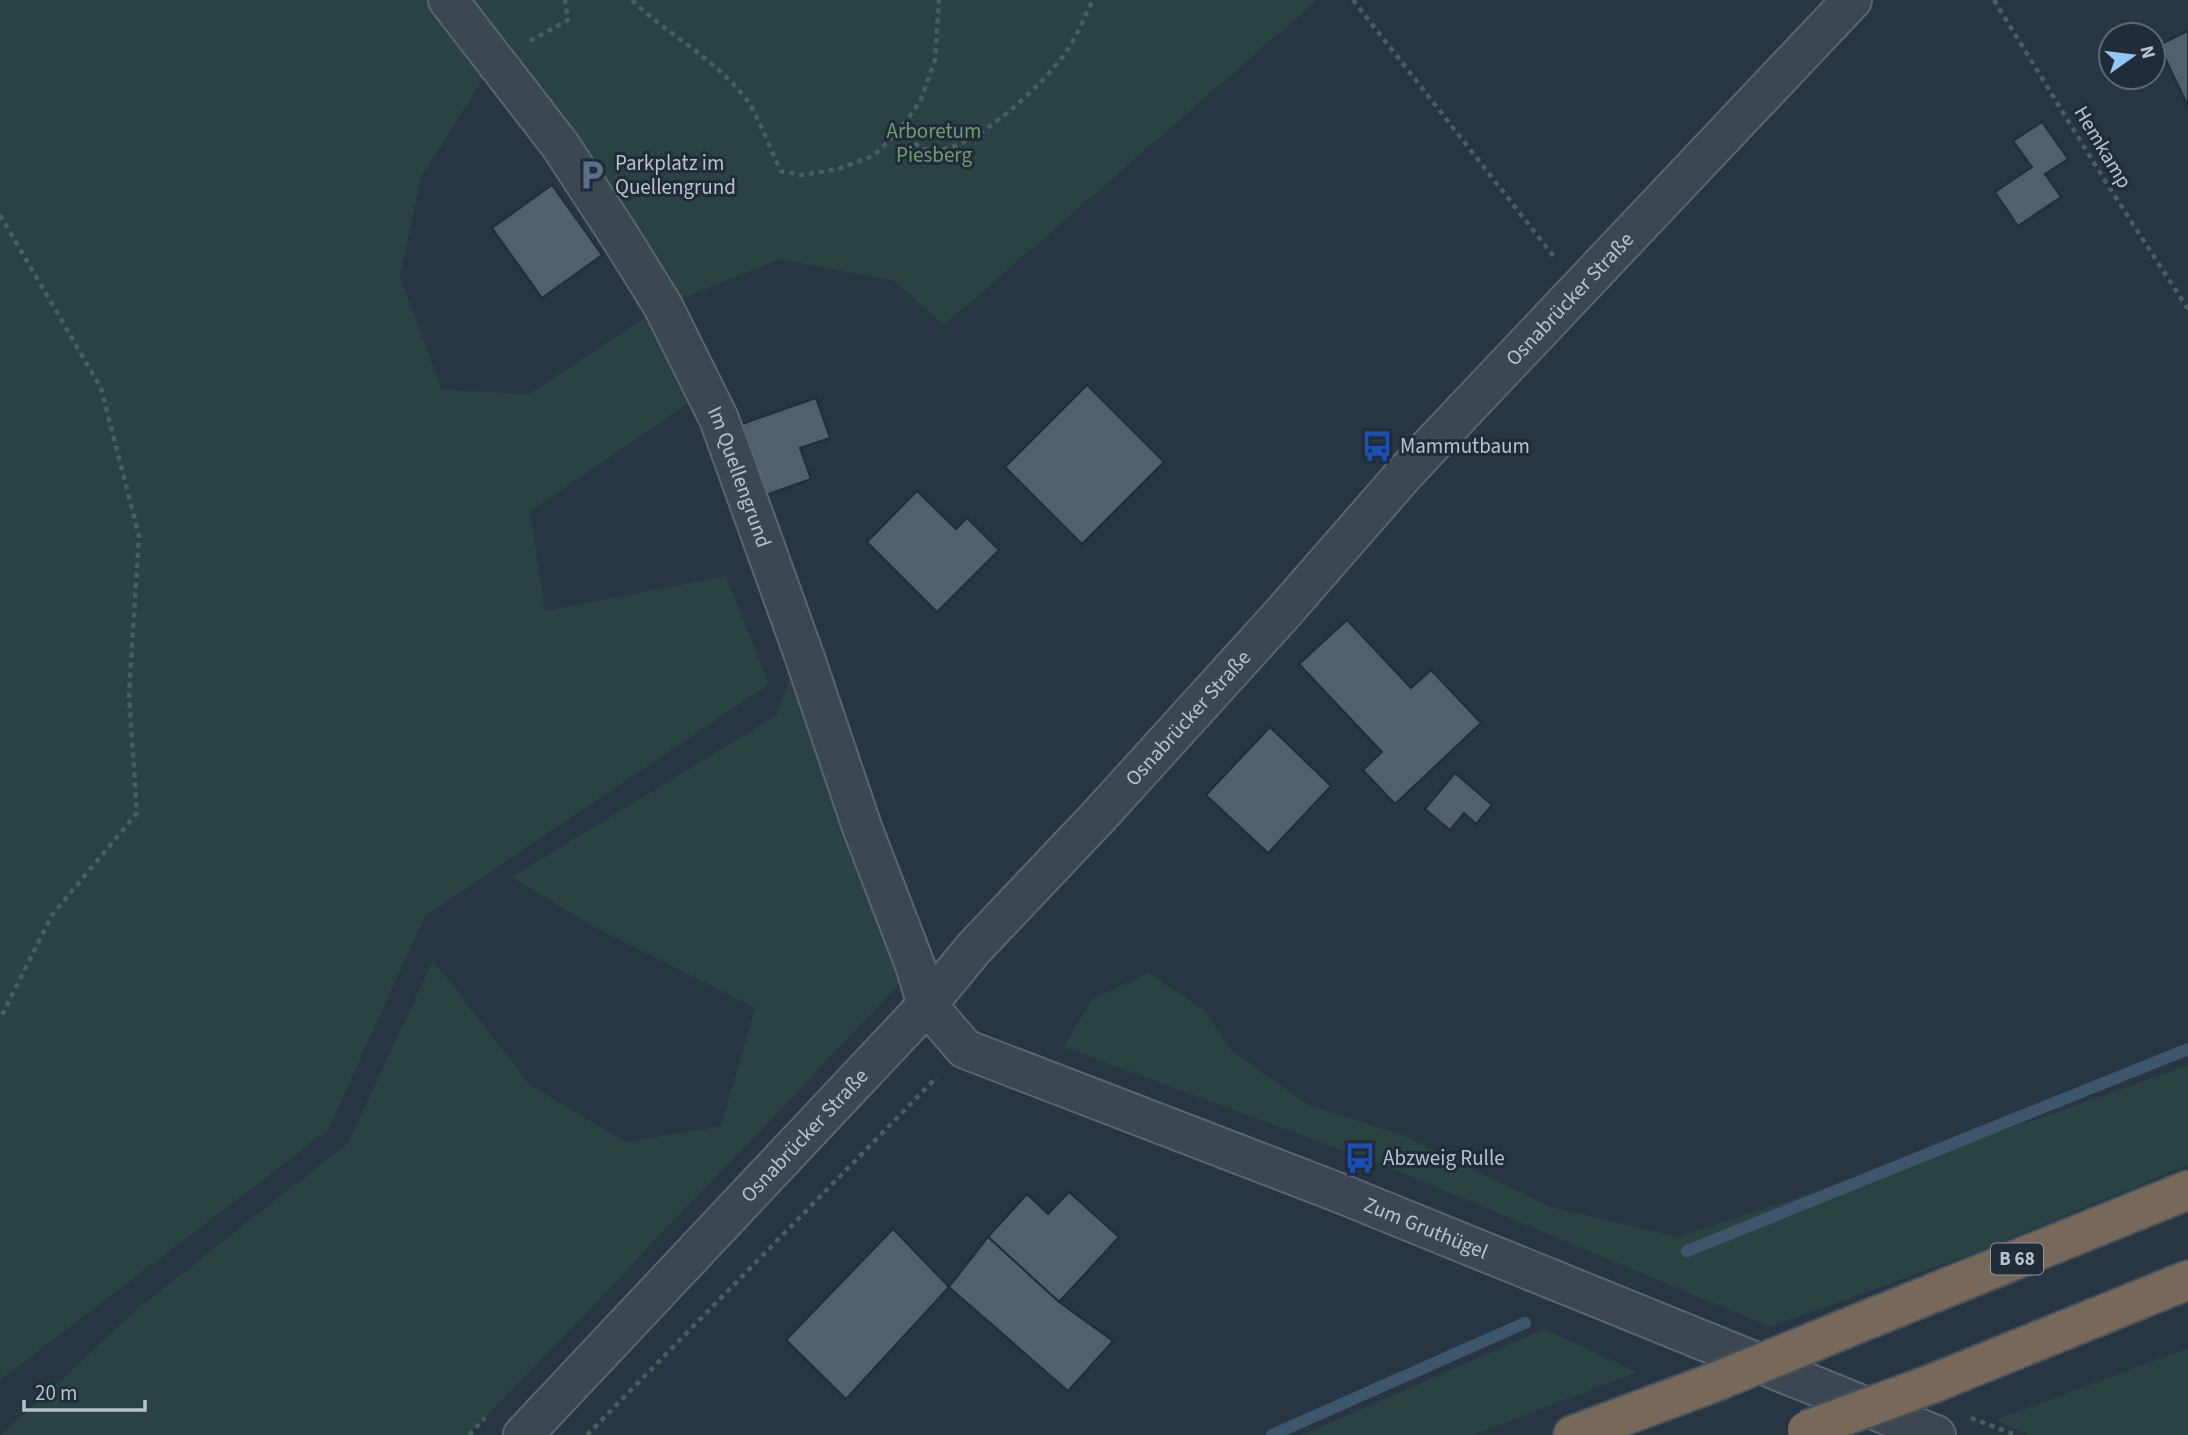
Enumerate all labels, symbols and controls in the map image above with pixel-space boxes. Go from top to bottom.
north arrow [2097,21,2167,91]
text: N [2132,43,2162,62]
street label: Hemkamp [2067,100,2139,194]
park label: Arboretum Piesberg [887,116,981,170]
place label: Parkplatz im Quellengrund [615,148,736,202]
parking icon: Parkplatz im Quellengrund [575,158,609,192]
street label: Osnabrücker Straße [1499,225,1640,373]
street label: Im Quellengrund [700,401,779,552]
bus stop icon: Mammutbaum [1360,429,1394,463]
place label: Mammutbaum [1400,431,1530,461]
street label: Osnabrücker Straße [1118,643,1258,793]
street label: Osnabrücker Straße [734,1062,875,1209]
bus stop icon: Abzweig Rulle [1343,1141,1377,1175]
place label: Abzweig Rulle [1383,1143,1505,1173]
street label: Zum Gruthügel [1359,1189,1493,1267]
road number: B 68 [1991,1244,2043,1274]
scale bar [24,1368,145,1412]
text: 20 m [35,1378,77,1408]

